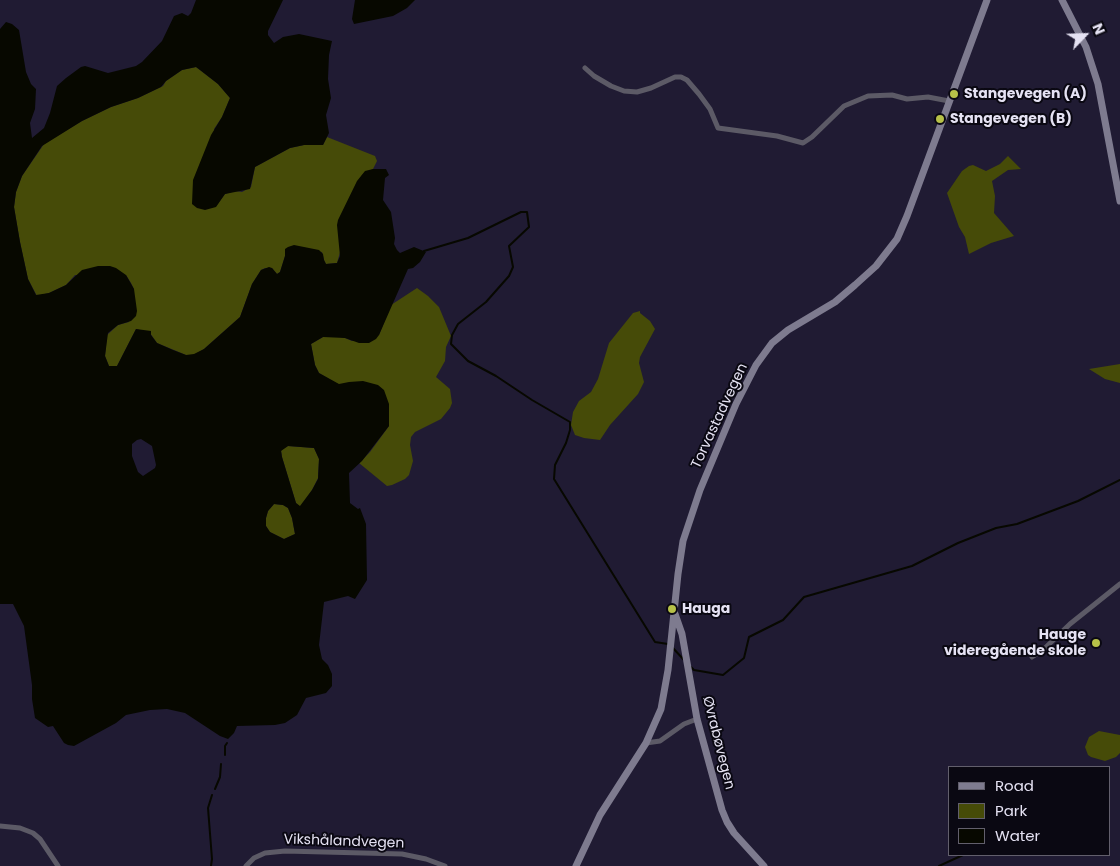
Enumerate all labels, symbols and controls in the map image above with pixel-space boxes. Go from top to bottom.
north arrow [1060,10,1110,60]
text: N [1087,20,1110,38]
place label: Stangevegen (A) [964,86,1087,102]
marker: Stangevegen (A) [948,88,960,100]
place label: Stangevegen (B) [950,111,1072,127]
marker: Stangevegen (B) [934,113,946,125]
street label: Torvastadvegen [688,361,752,471]
place label: Hauga [682,601,730,617]
marker: Hauga [666,603,678,615]
place label: Hauge videregående skole [944,627,1086,660]
marker: Hauge videregående skole [1090,637,1102,649]
street label: Øvrabøvegen [698,695,738,791]
legend [948,766,1110,856]
text: Road [995,775,1034,796]
text: Park [995,800,1027,821]
text: Water [995,825,1040,846]
street label: Vikshålandvegen [283,831,405,853]

